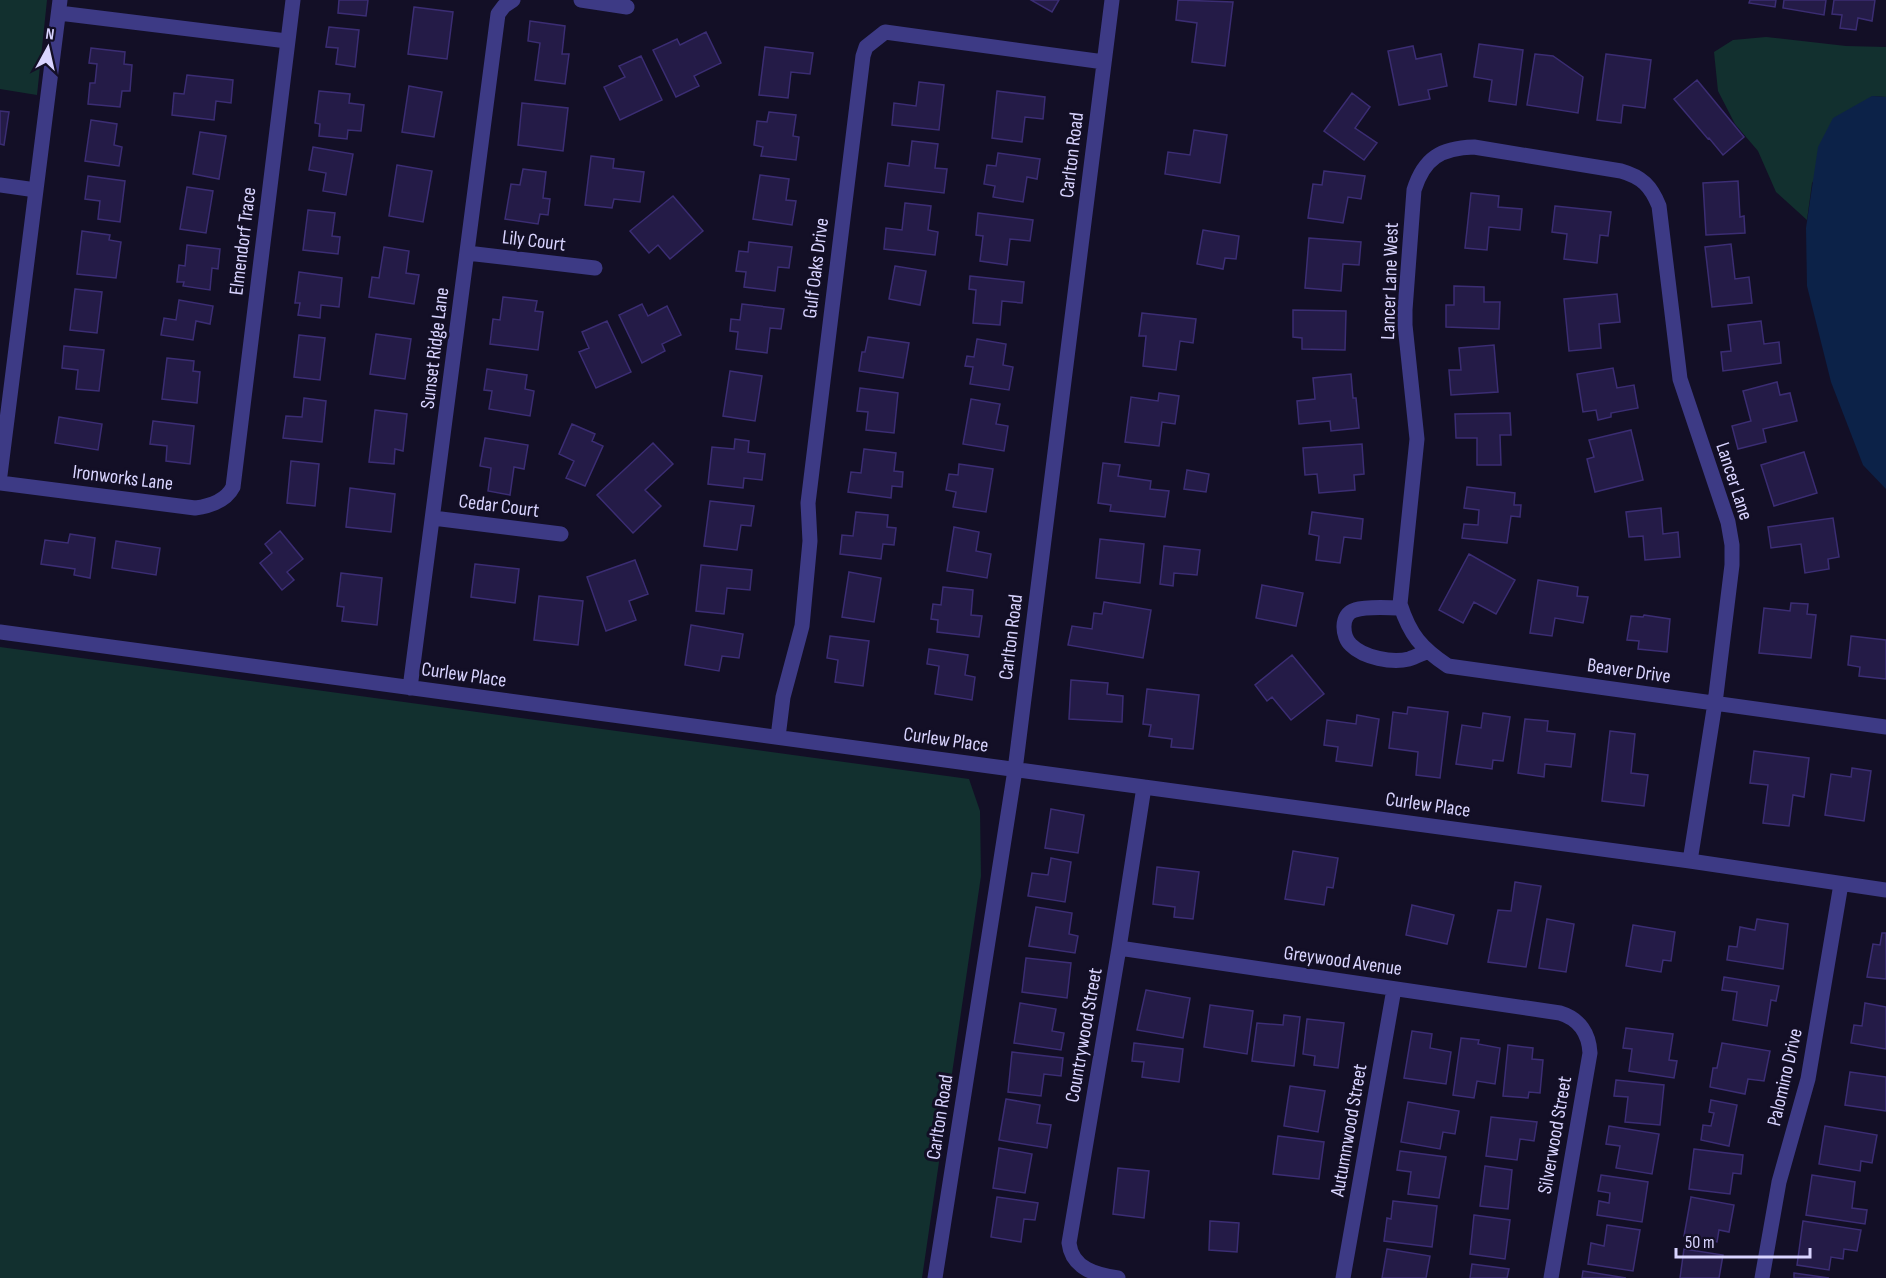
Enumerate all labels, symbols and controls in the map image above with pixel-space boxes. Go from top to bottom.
north arrow [18,18,78,78]
text: N [44,25,55,45]
street label: Carlton Road [1055,111,1089,199]
street label: Elmendorf Trace [224,186,262,297]
street label: Gulf Oaks Drive [798,216,834,320]
street label: Lancer Lane West [1376,222,1404,340]
street label: Lily Court [501,225,567,257]
street label: Sunset Ridge Lane [416,286,454,410]
street label: Lancer Lane [1710,439,1758,523]
street label: Ironworks Lane [71,460,174,496]
street label: Cedar Court [457,489,540,523]
street label: Carlton Road [994,593,1028,681]
street label: Beaver Drive [1586,653,1672,689]
street label: Curlew Place [420,657,508,693]
street label: Curlew Place [902,722,990,758]
street label: Curlew Place [1384,787,1472,823]
street label: Greywood Avenue [1282,941,1404,981]
street label: Countrywood Street [1060,966,1108,1104]
street label: Palomino Drive [1762,1026,1808,1128]
street label: Autumnwood Street [1325,1062,1372,1199]
street label: Carlton Road [921,1073,959,1161]
street label: Silverwood Street [1533,1074,1577,1196]
scale bar [1676,1221,1810,1259]
text: 50 m [1685,1232,1715,1253]

